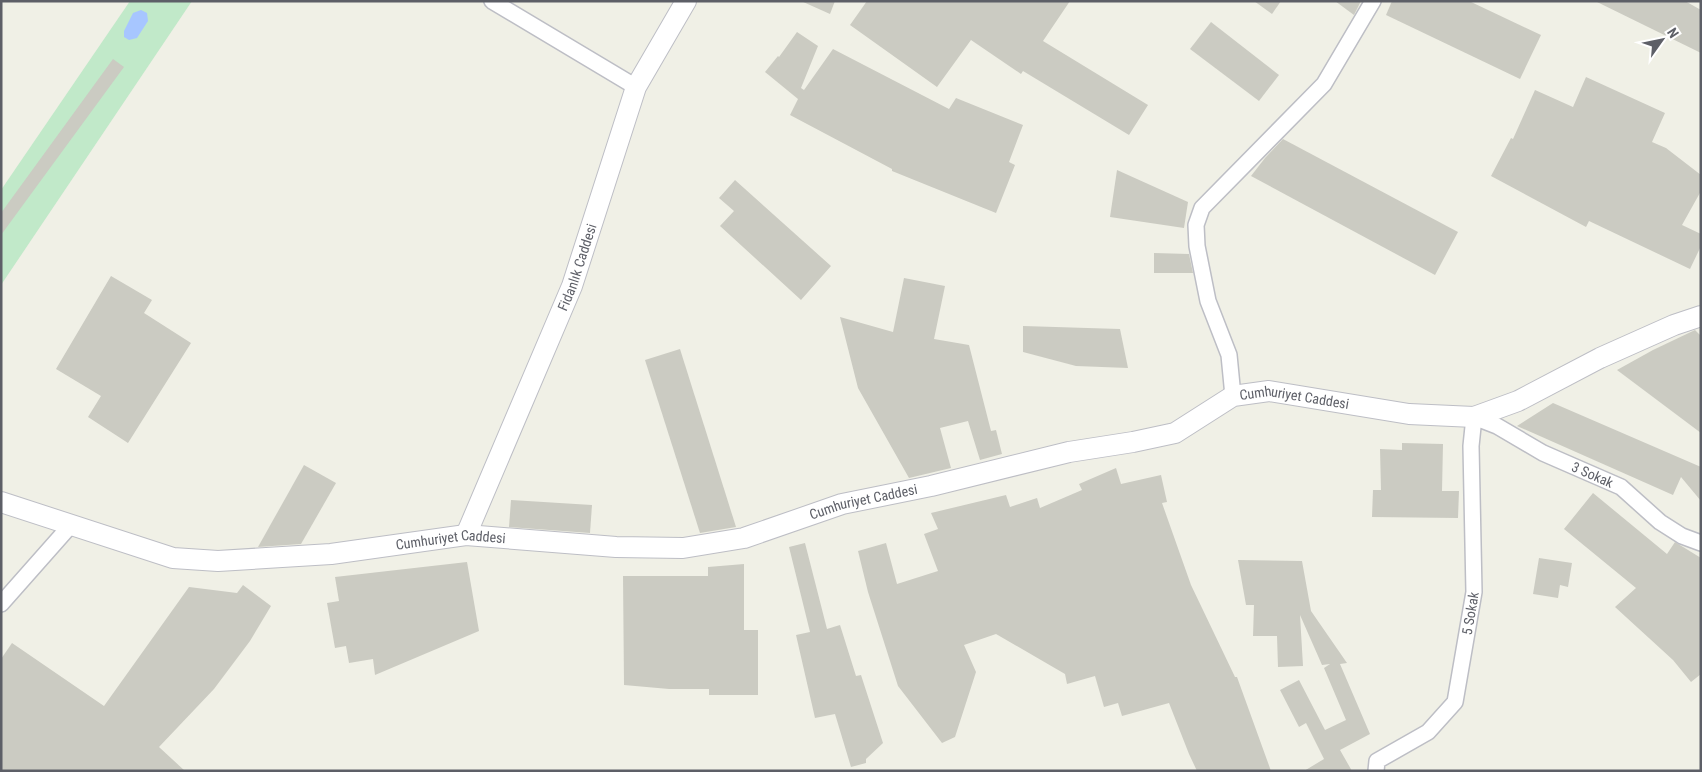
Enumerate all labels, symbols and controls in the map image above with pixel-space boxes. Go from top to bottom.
north arrow [1637,15,1687,65]
text: N [1664,25,1682,41]
street label: Fidanlık Caddesi [554,222,600,313]
street label: Cumhuriyet Caddesi [1238,383,1350,412]
street label: 3 Sokak [1569,459,1616,491]
street label: Cumhuriyet Caddesi [807,481,919,523]
street label: Cumhuriyet Caddesi [395,527,506,553]
street label: 5 Sokak [1459,590,1482,636]

